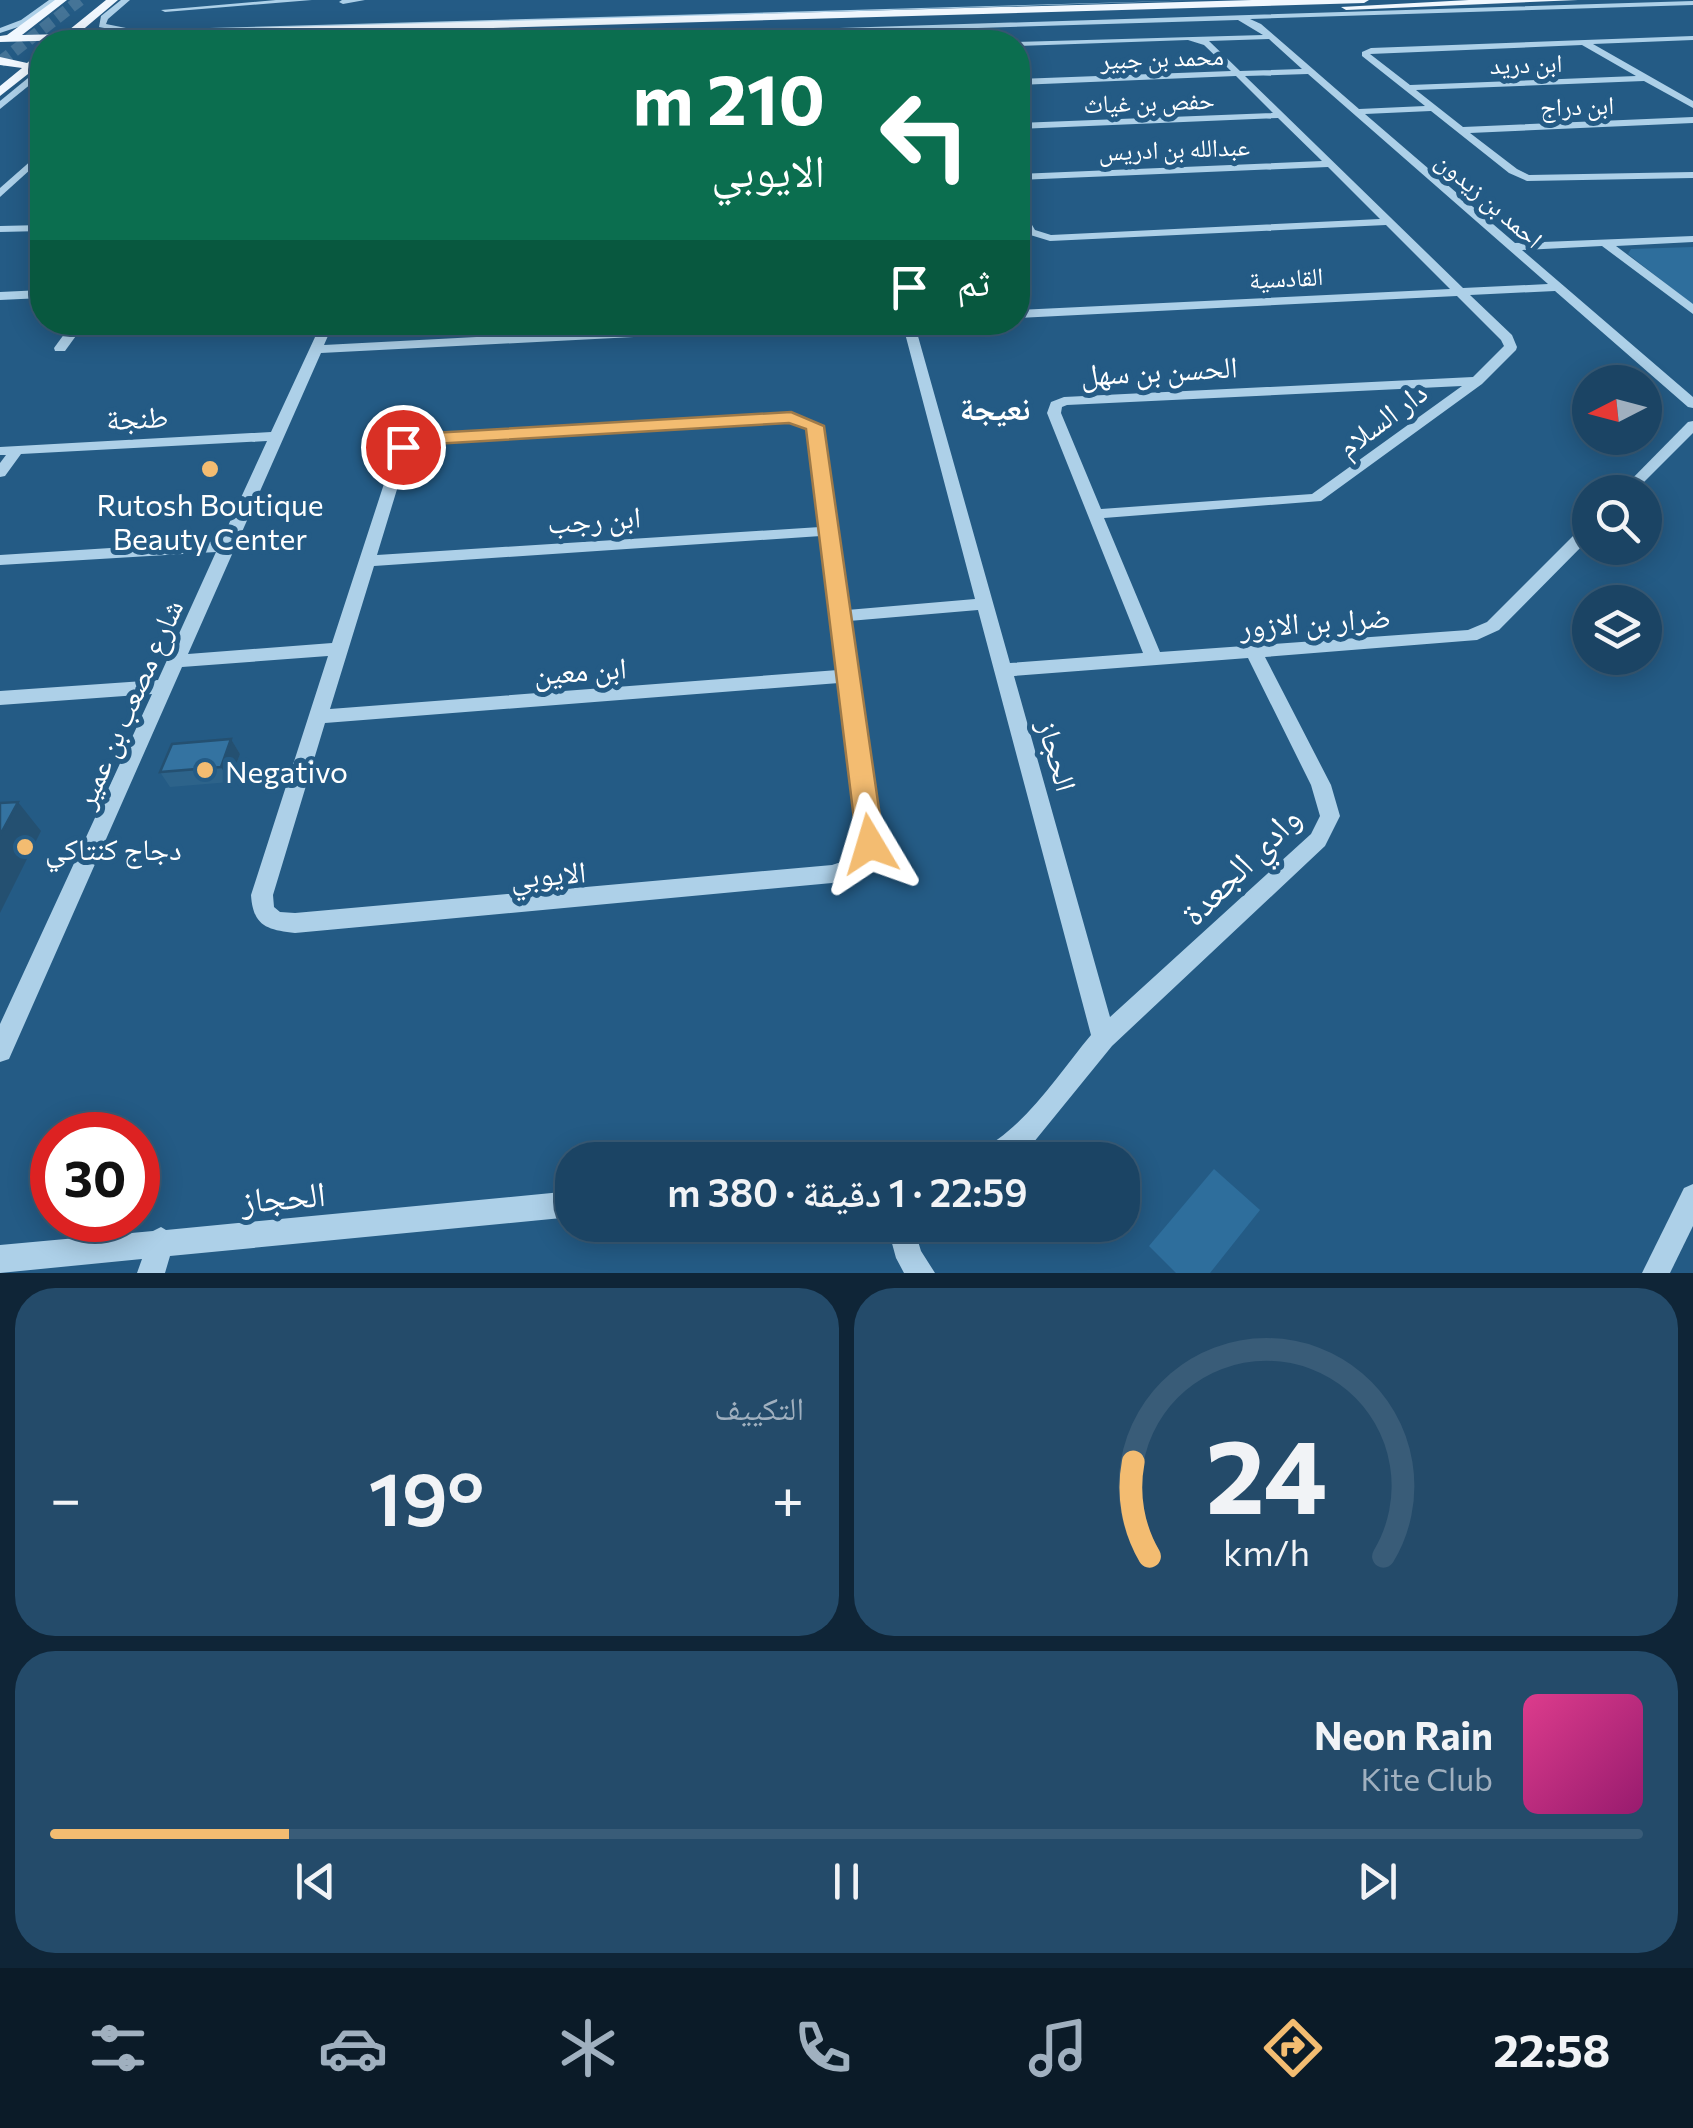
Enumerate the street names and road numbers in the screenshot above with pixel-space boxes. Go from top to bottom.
street label: محمد بن جبير [1099,40,1224,76]
street label: ابن دريد [1489,47,1563,81]
street label: حفص بن غياث [1083,84,1215,120]
street label: ابن دراج [1539,89,1615,123]
street label: عبدالله بن ادريس [1098,130,1250,168]
street label: احمد بن زيدون [1429,145,1549,255]
street label: القادسية [1248,260,1324,294]
street label: الحسن بن سهل [1080,346,1239,394]
street label: دار السلام [1329,372,1435,466]
street label: طنجة [105,396,169,436]
street label: ابن رجب [546,496,642,542]
street label: شارع مصعب بن عمير [64,593,192,815]
street label: ضرار بن الازور [1237,596,1392,646]
street label: ابن معين [532,647,628,693]
street label: الحجاز [1031,714,1087,795]
street label: وادي الجعدة [1170,795,1314,939]
street label: الايوبي [509,851,588,902]
street label: الحجاز [238,1170,327,1220]

